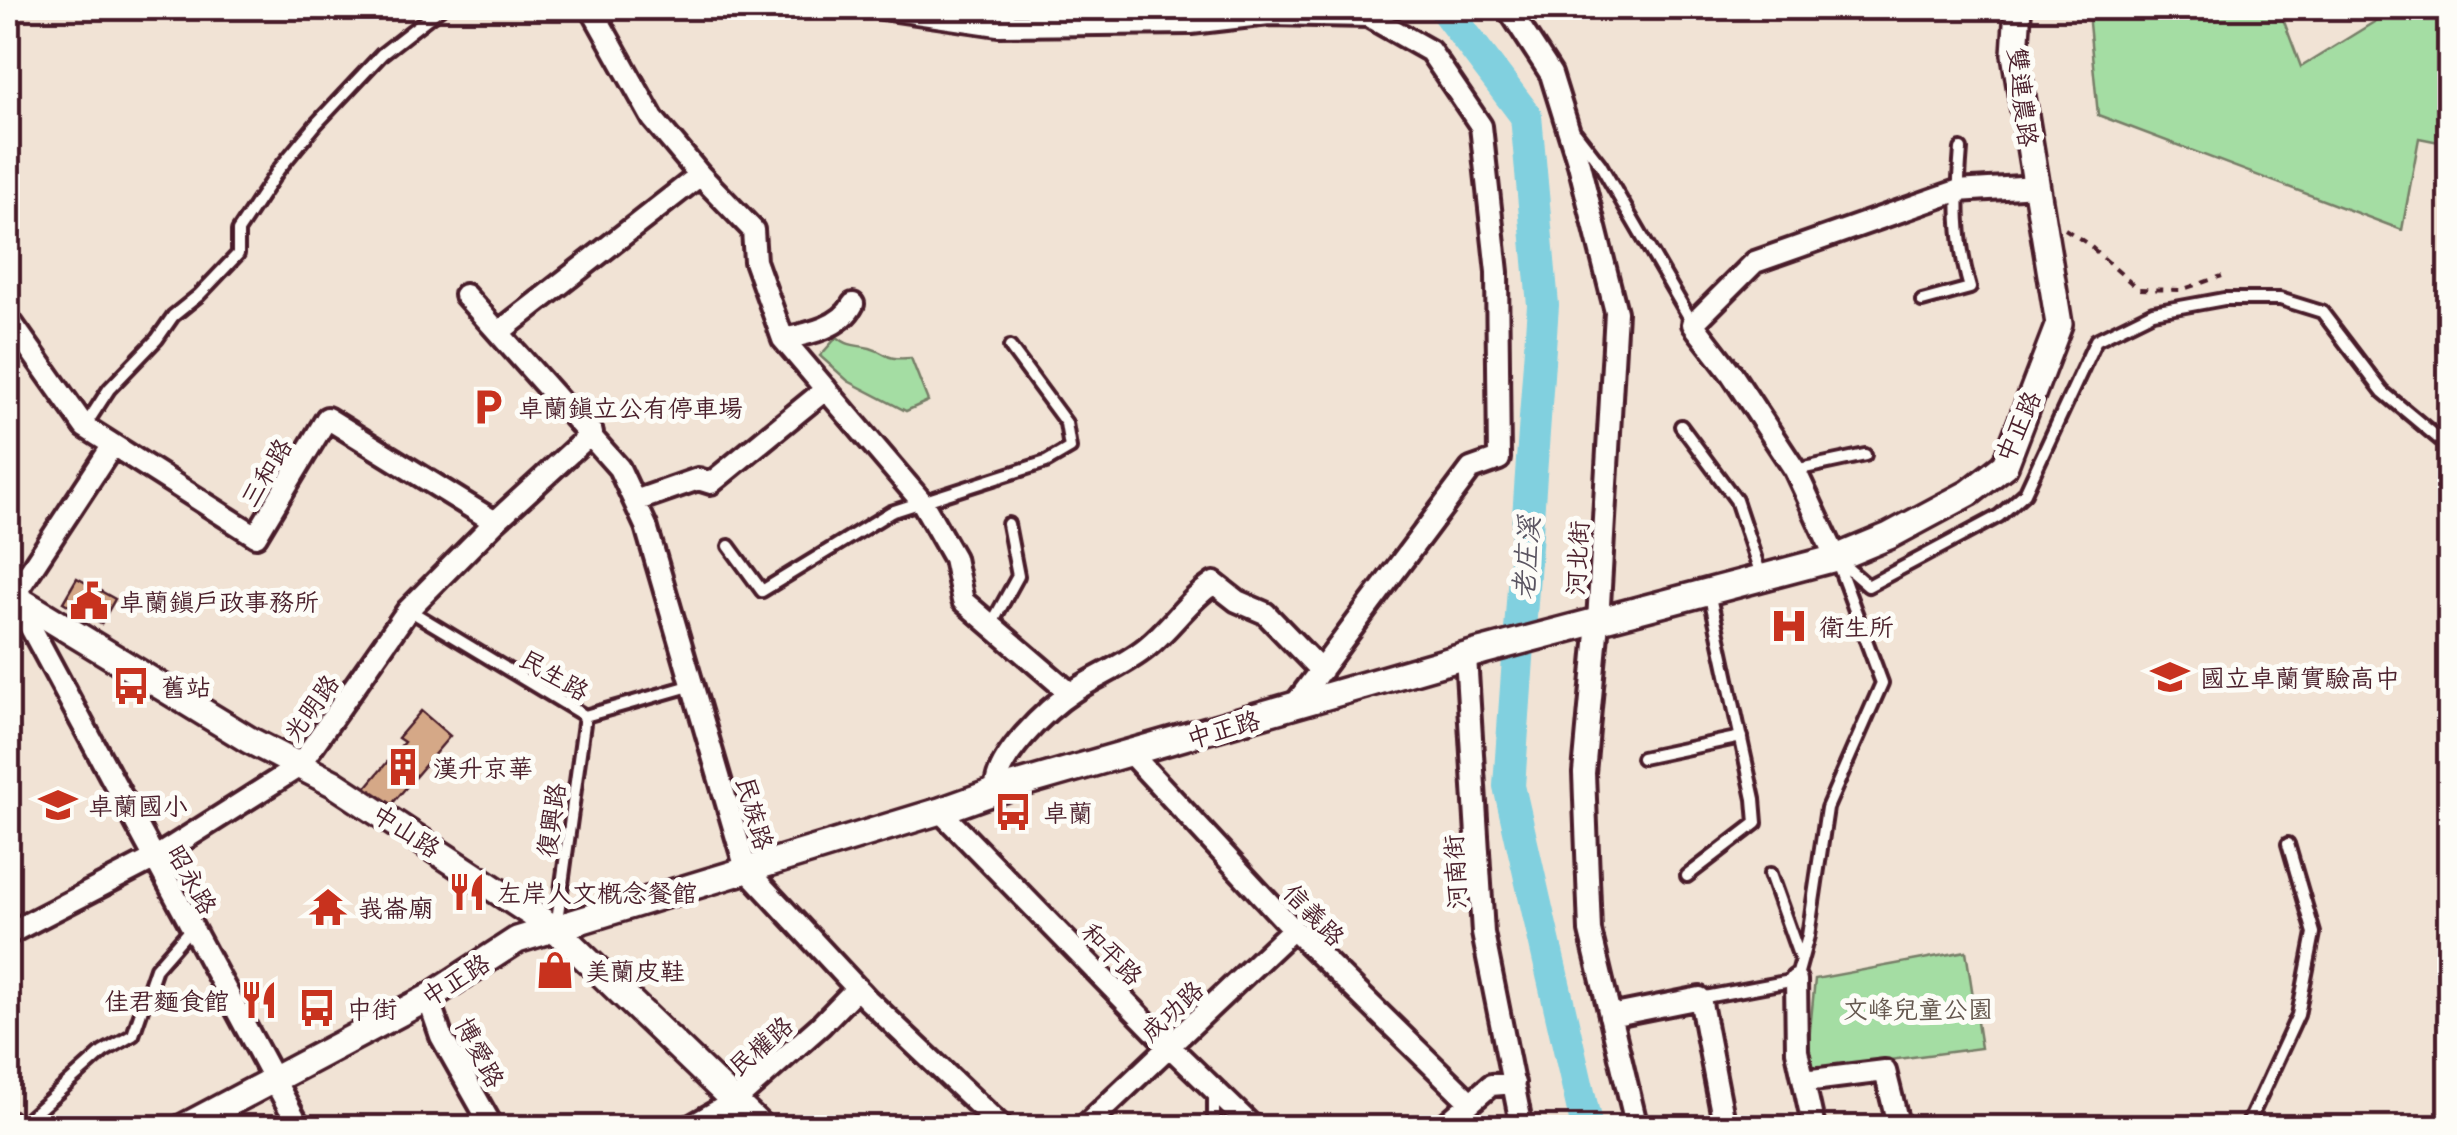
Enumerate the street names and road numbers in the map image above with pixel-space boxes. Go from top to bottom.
street label: 雙連農路 [2002,45,2046,149]
street label: 中正路 [1987,385,2047,467]
street label: 三和路 [232,432,298,512]
street label: 河北街 [1558,520,1594,596]
street label: 民生路 [515,641,595,707]
street label: 光明路 [275,667,345,747]
street label: 中正路 [1183,702,1263,754]
street label: 民族路 [730,773,782,853]
street label: 復興路 [529,781,571,859]
street label: 中山路 [367,796,447,864]
street label: 河南街 [1436,834,1472,910]
street label: 昭永路 [161,838,225,920]
street label: 信義路 [1277,876,1353,952]
street label: 和平路 [1075,915,1151,991]
street label: 中正路 [415,946,495,1012]
street label: 成功路 [1133,973,1209,1047]
street label: 民權路 [721,1008,799,1082]
street label: 博愛路 [449,1011,513,1093]

